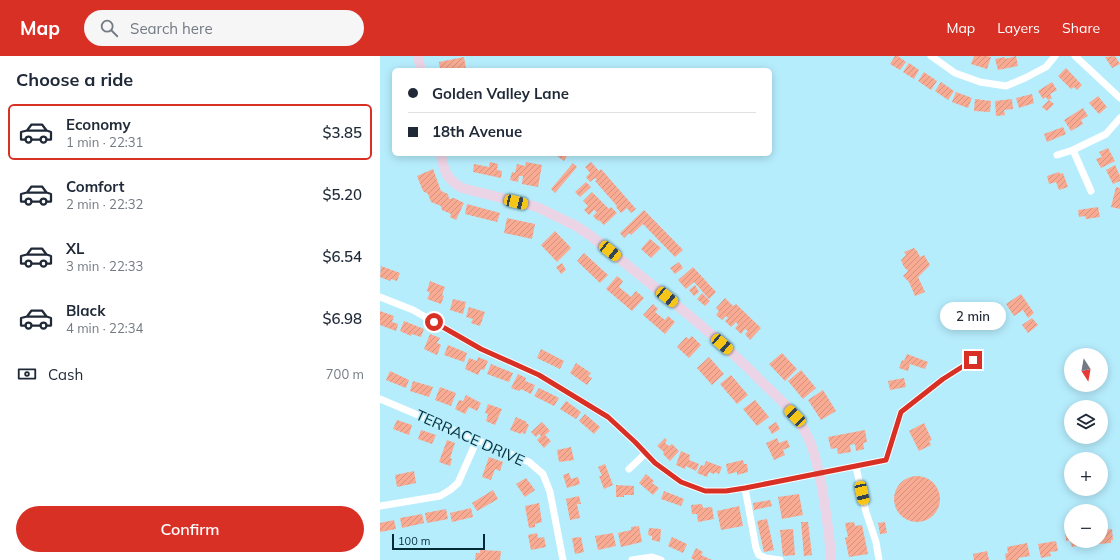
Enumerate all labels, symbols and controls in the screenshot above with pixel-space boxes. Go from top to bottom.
search box [84,10,364,46]
text: Map [20,16,60,40]
icon: search [98,17,120,39]
text: Search here [130,19,213,38]
text: Map [946,19,975,37]
text: Layers [997,19,1040,37]
text: Share [1062,19,1100,37]
text: Choose a ride [16,68,133,91]
text: Golden Valley Lane [432,84,569,103]
icon: car [18,114,54,150]
text: Economy [66,115,131,134]
text: 18th Avenue [432,122,522,141]
text: $3.85 [322,123,362,142]
text: 1 min · 22:31 [66,134,143,150]
icon: car [18,176,54,212]
text: Comfort [66,177,124,196]
text: $5.20 [322,185,362,204]
car [503,193,529,211]
text: 2 min · 22:32 [66,196,143,212]
icon: car [18,238,54,274]
text: XL [66,239,84,258]
car [597,239,623,263]
text: $6.54 [322,247,362,266]
text: 3 min · 22:33 [66,258,143,274]
car [654,285,680,309]
icon: car [18,300,54,336]
text: Black [66,301,105,320]
callout: 2 min [940,302,1006,330]
text: 2 min [956,308,990,324]
text: $6.98 [322,309,362,328]
route start [425,313,443,331]
text: 4 min · 22:34 [66,320,143,336]
car [709,332,735,356]
north arrow [1064,348,1108,392]
map controls [1064,348,1108,548]
route end [964,351,982,369]
icon: cash [16,363,38,385]
text: Cash [48,365,83,384]
text: 700 m [326,366,364,382]
button: layers [1064,400,1108,444]
car [782,403,808,429]
street label: TERRACE DRIVE [413,405,528,470]
button: + [1064,452,1108,496]
car [853,480,871,506]
button: − [1064,504,1108,548]
button: Confirm [16,506,364,552]
scale bar [392,532,485,551]
text: 100 m [398,534,430,548]

